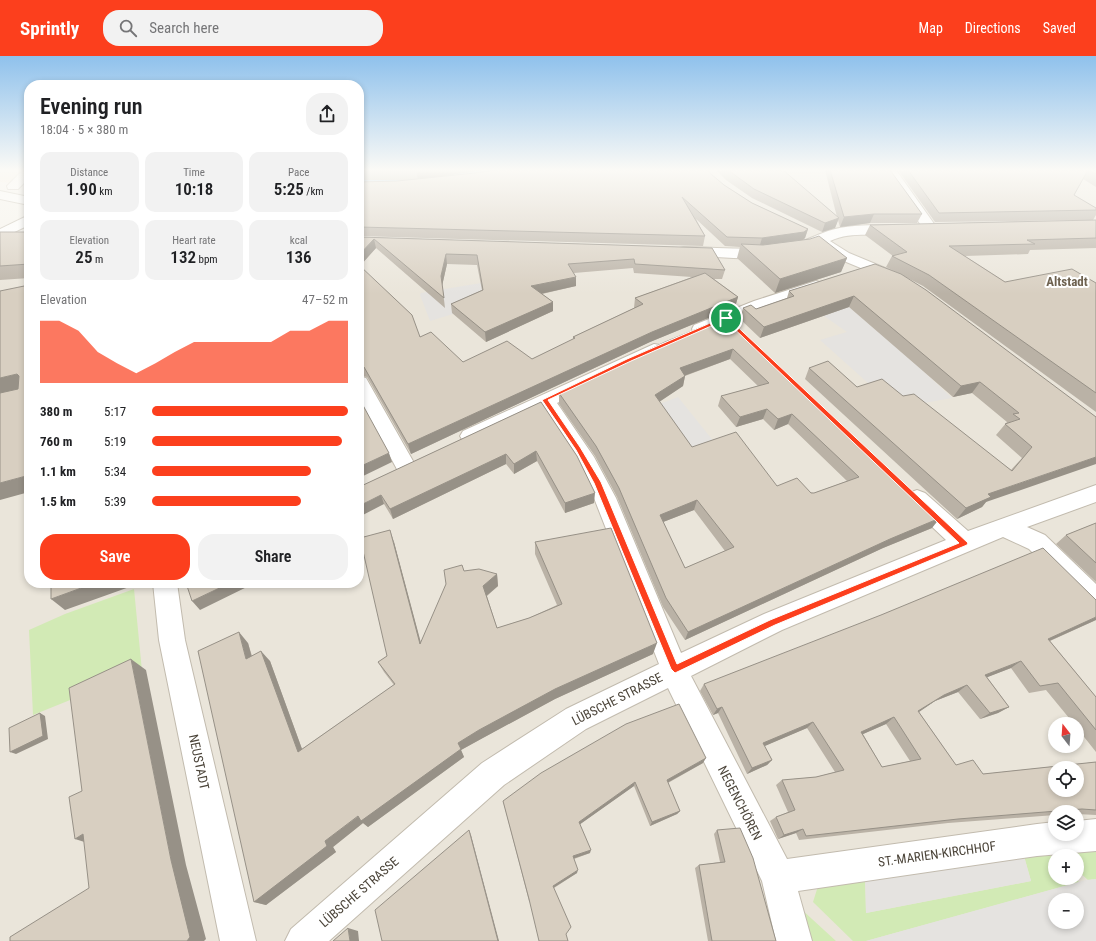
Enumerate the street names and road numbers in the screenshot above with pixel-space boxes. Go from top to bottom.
street label: LÜBSCHE STRASSE [569,670,665,728]
street label: NEUSTADT [186,733,212,791]
street label: NEGENCHÖREN [715,763,765,843]
street label: ST.-MARIEN-KIRCHHOF [877,838,997,870]
street label: LÜBSCHE STRASSE [316,854,402,930]

